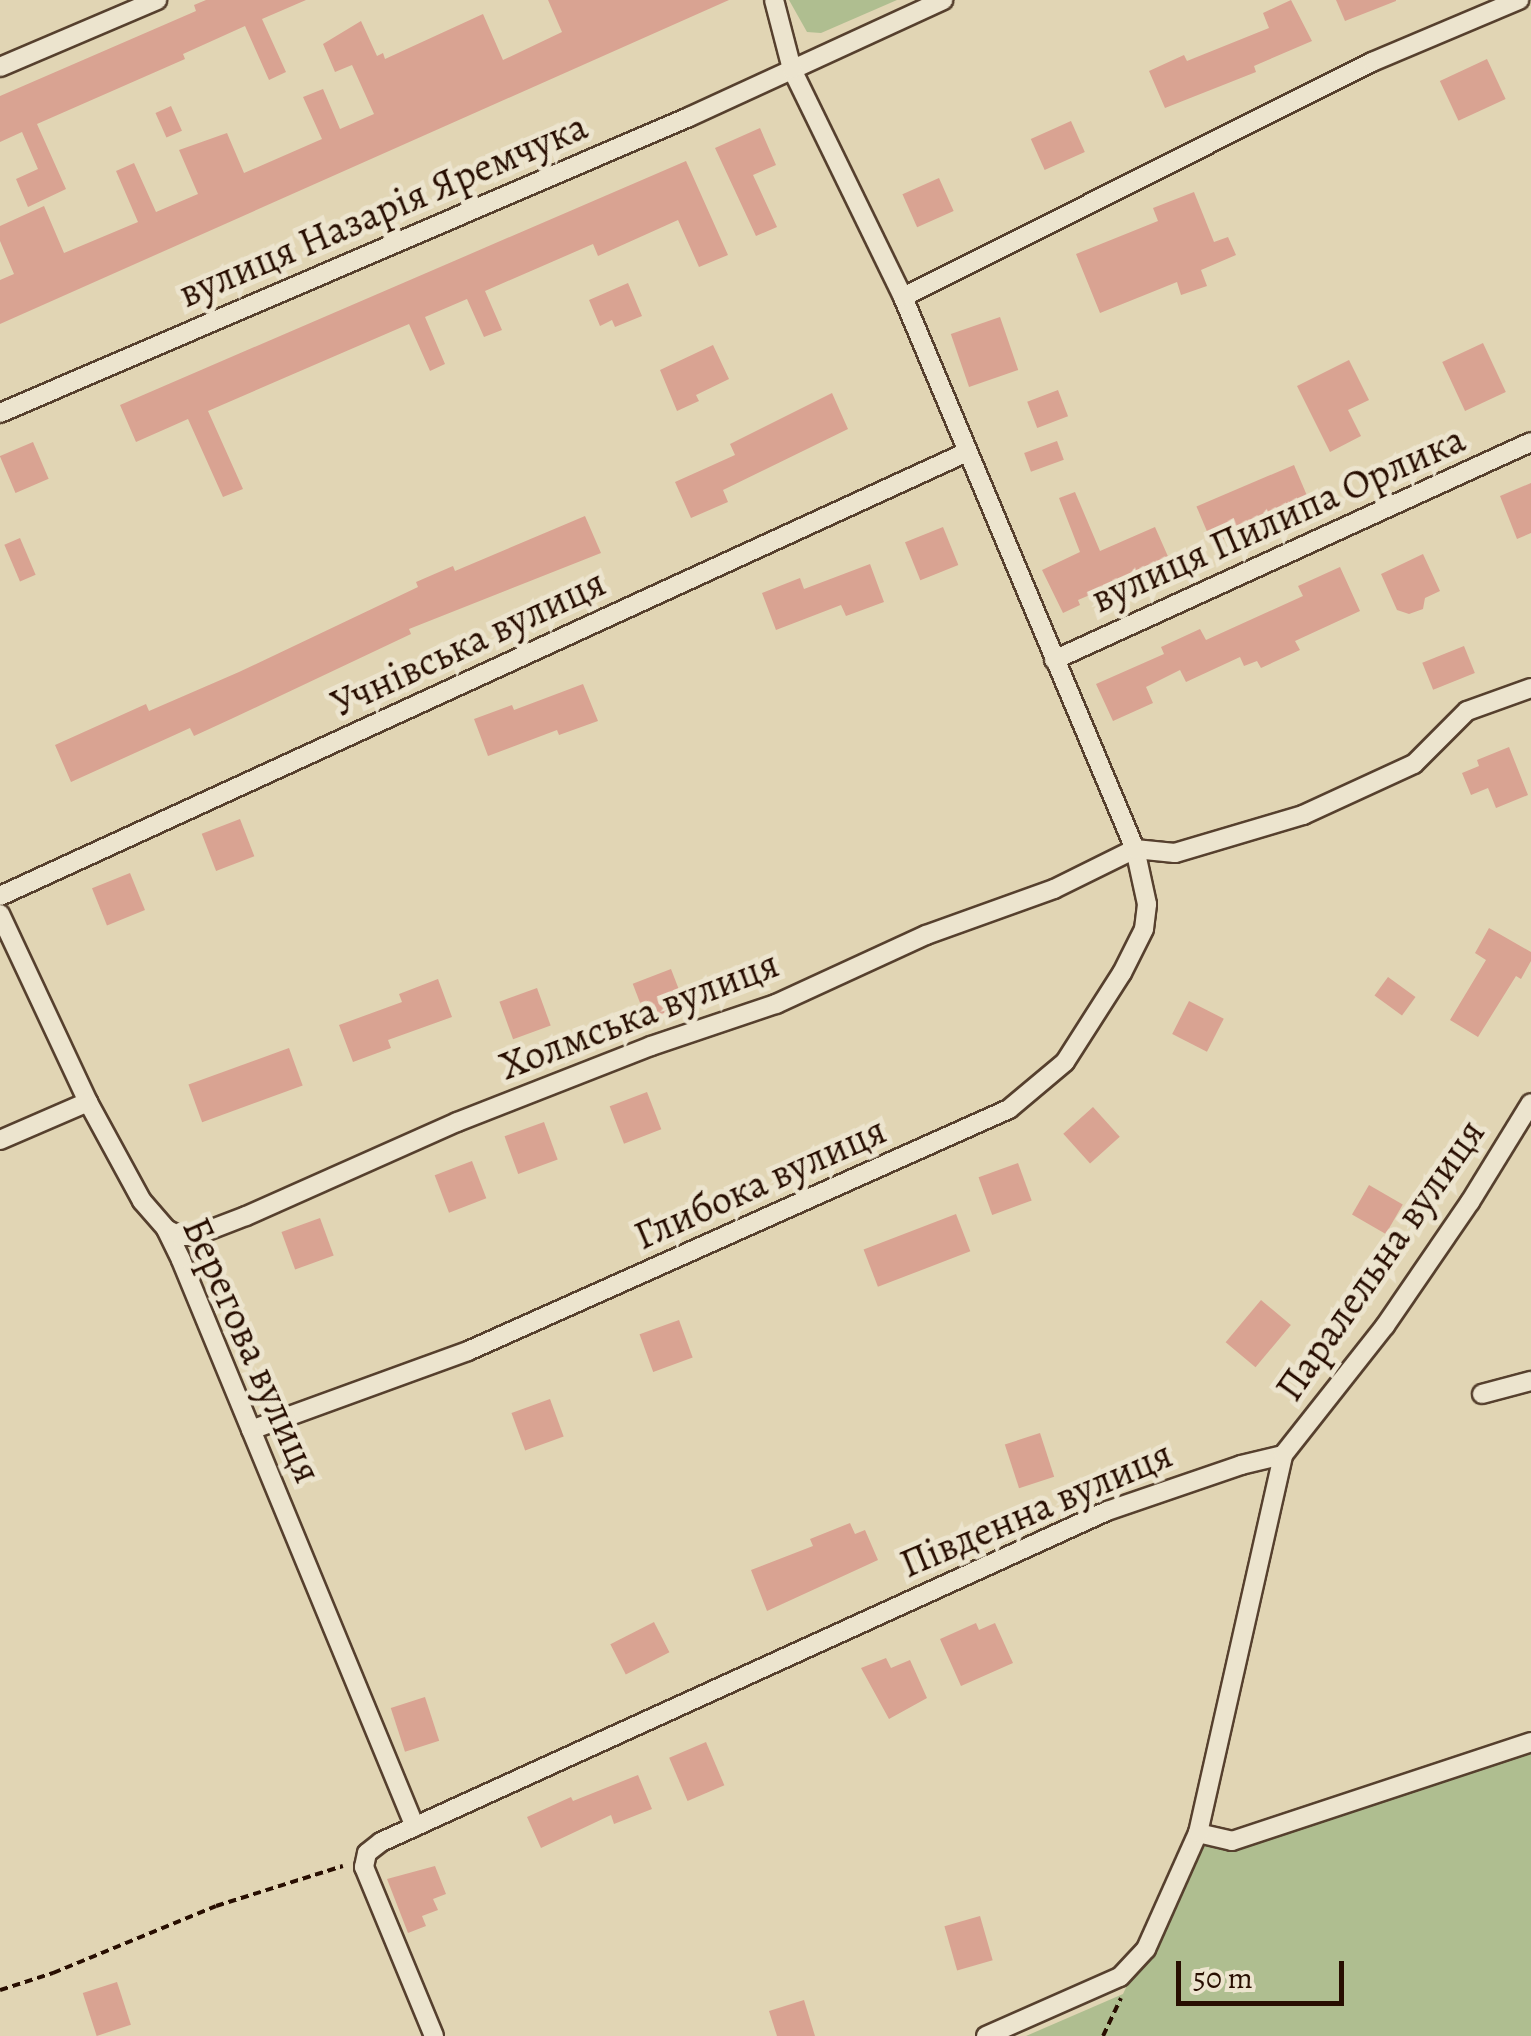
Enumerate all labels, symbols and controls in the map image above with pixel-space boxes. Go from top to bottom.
street label: вулиця Назарія Яремчука [171,102,595,318]
street label: вулиця Пилипа Орлика [1084,415,1472,623]
street label: Учнівська вулиця [323,558,613,728]
street label: Холмська вулиця [493,940,785,1090]
street label: Глибока вулиця [627,1106,893,1260]
street label: Паралельна вулиця [1265,1110,1495,1410]
street label: Берегова вулиця [172,1210,332,1490]
street label: Південна вулиця [893,1430,1179,1588]
scale bar [1181,1941,1348,2003]
text: 50 m [1193,1958,1253,1998]

